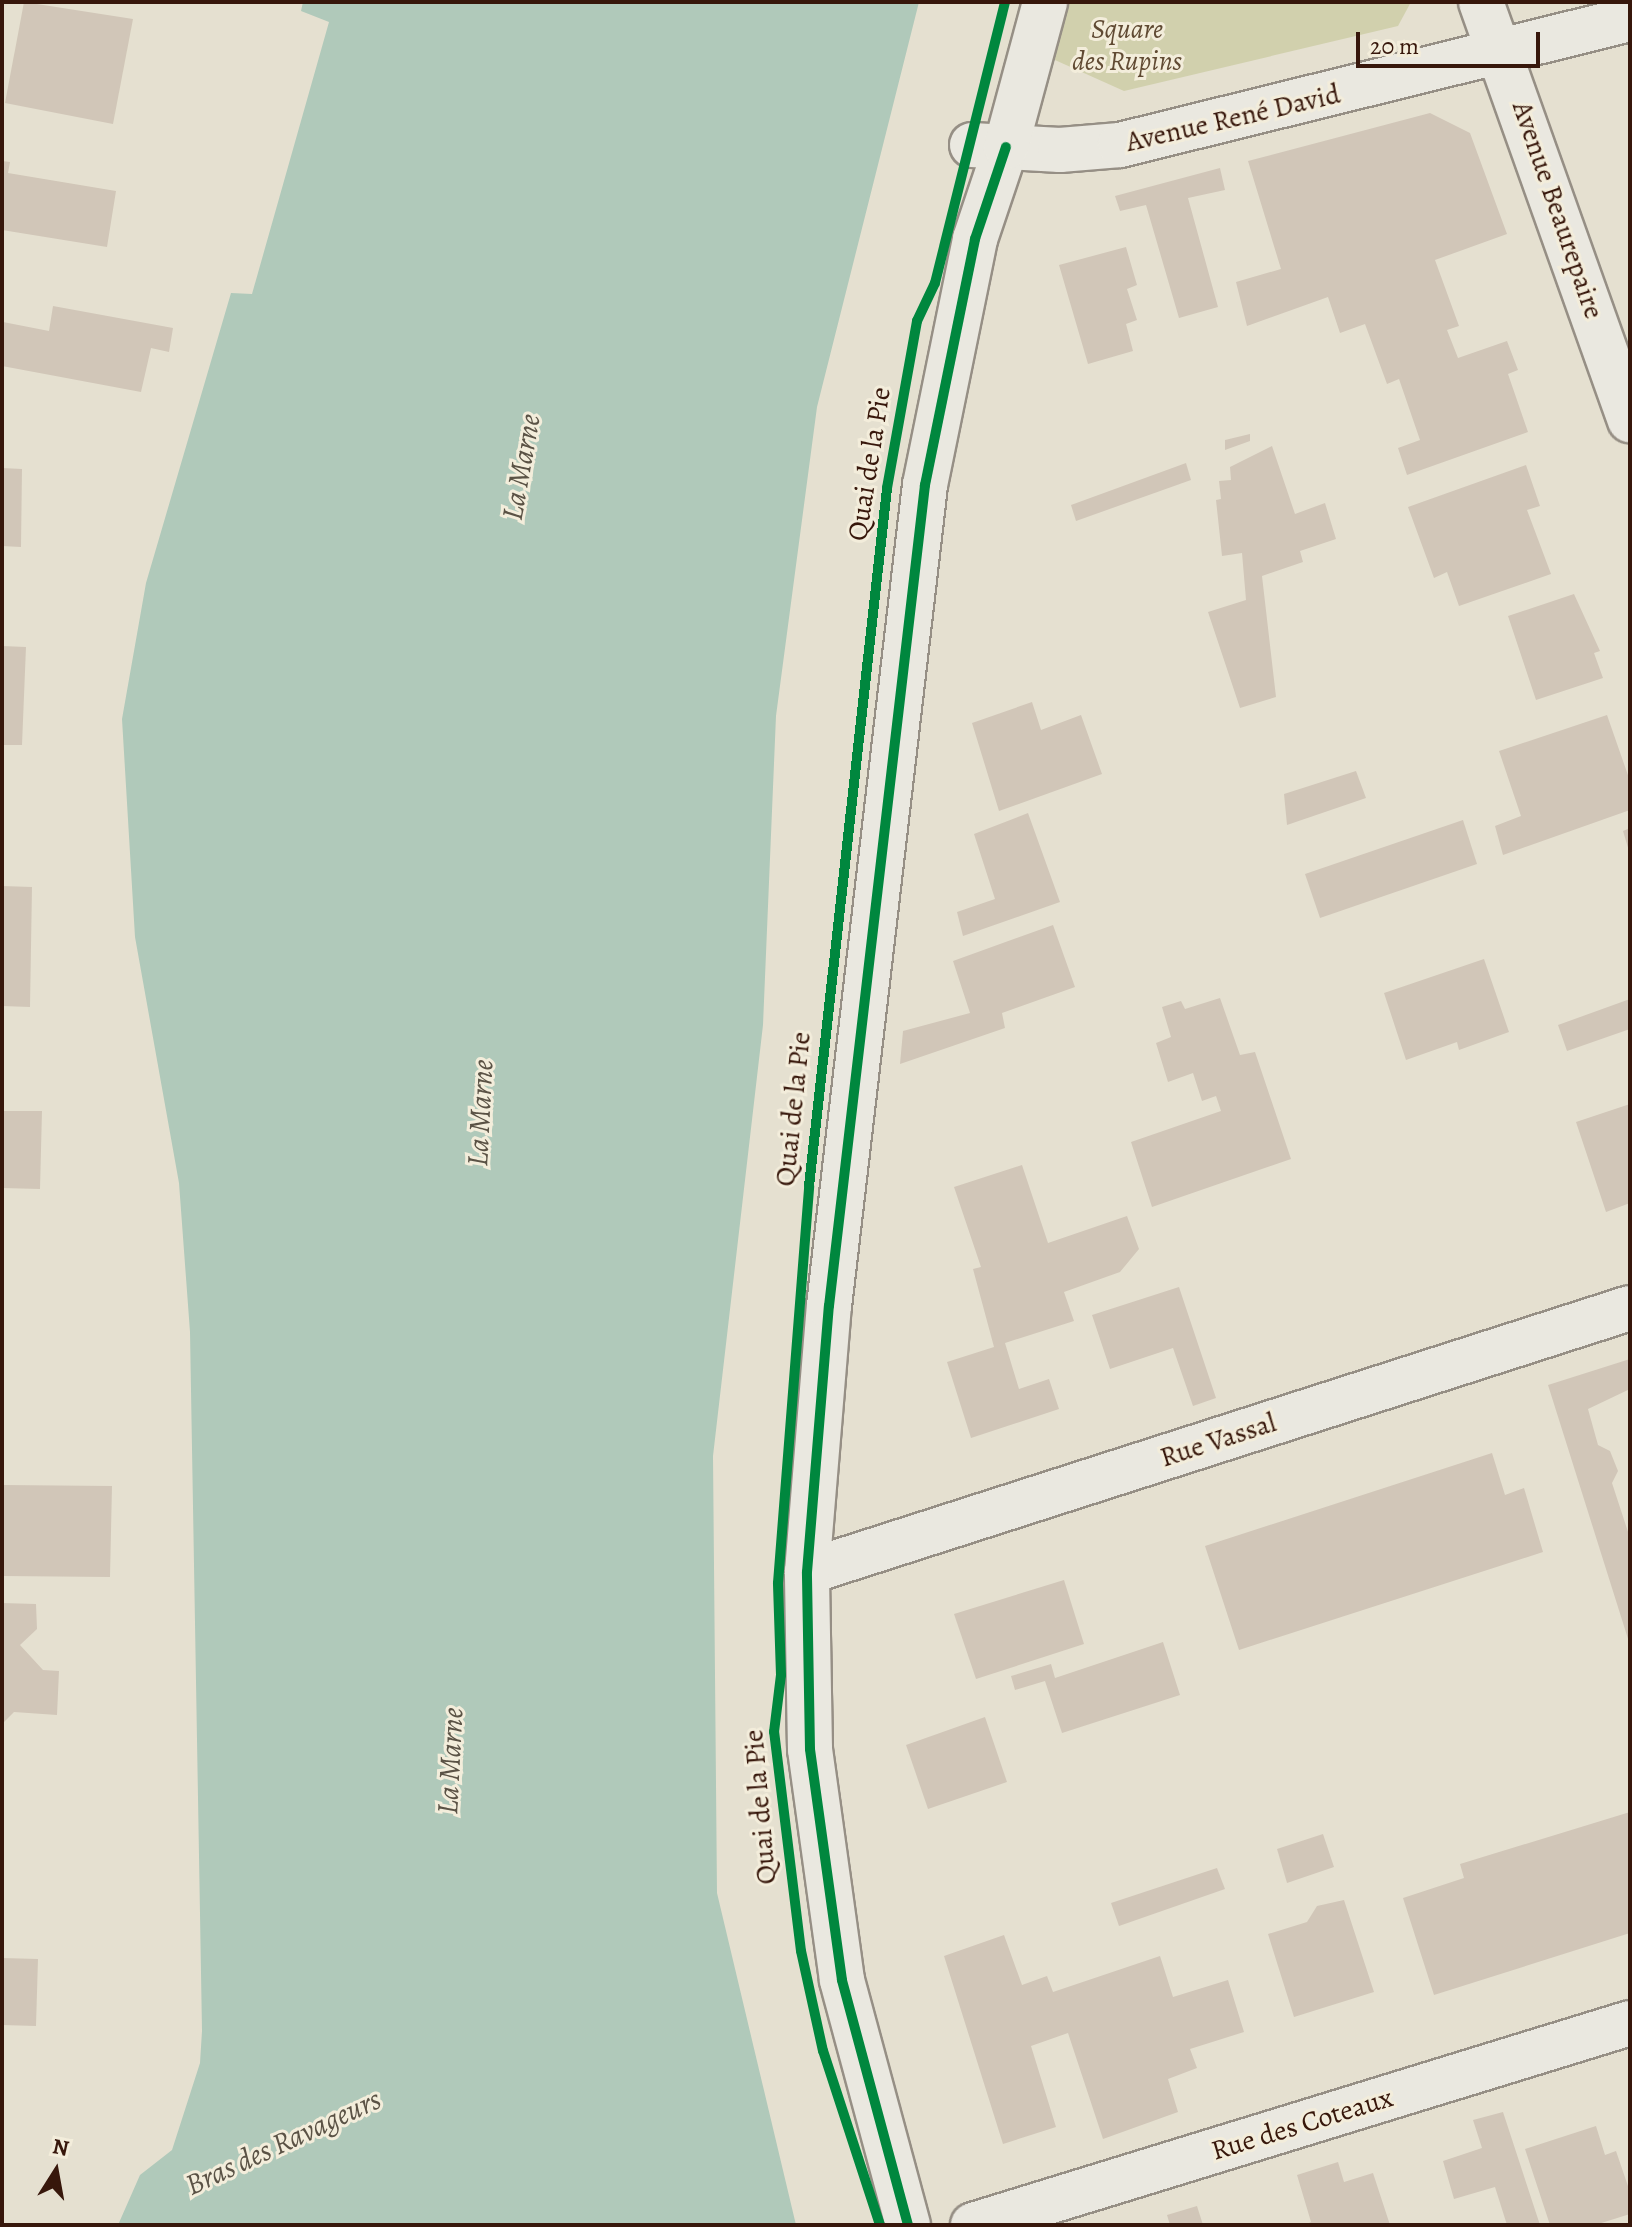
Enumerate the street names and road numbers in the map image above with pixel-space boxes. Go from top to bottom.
street label: Avenue René David [1123,77,1343,159]
street label: Avenue Beaurepaire [1505,97,1611,323]
street label: Quai de la Pie [840,385,898,543]
street label: Quai de la Pie [768,1030,818,1188]
street label: Rue Vassal [1156,1406,1280,1474]
street label: Quai de la Pie [736,1728,784,1886]
street label: Rue des Coteaux [1207,2080,1397,2168]

